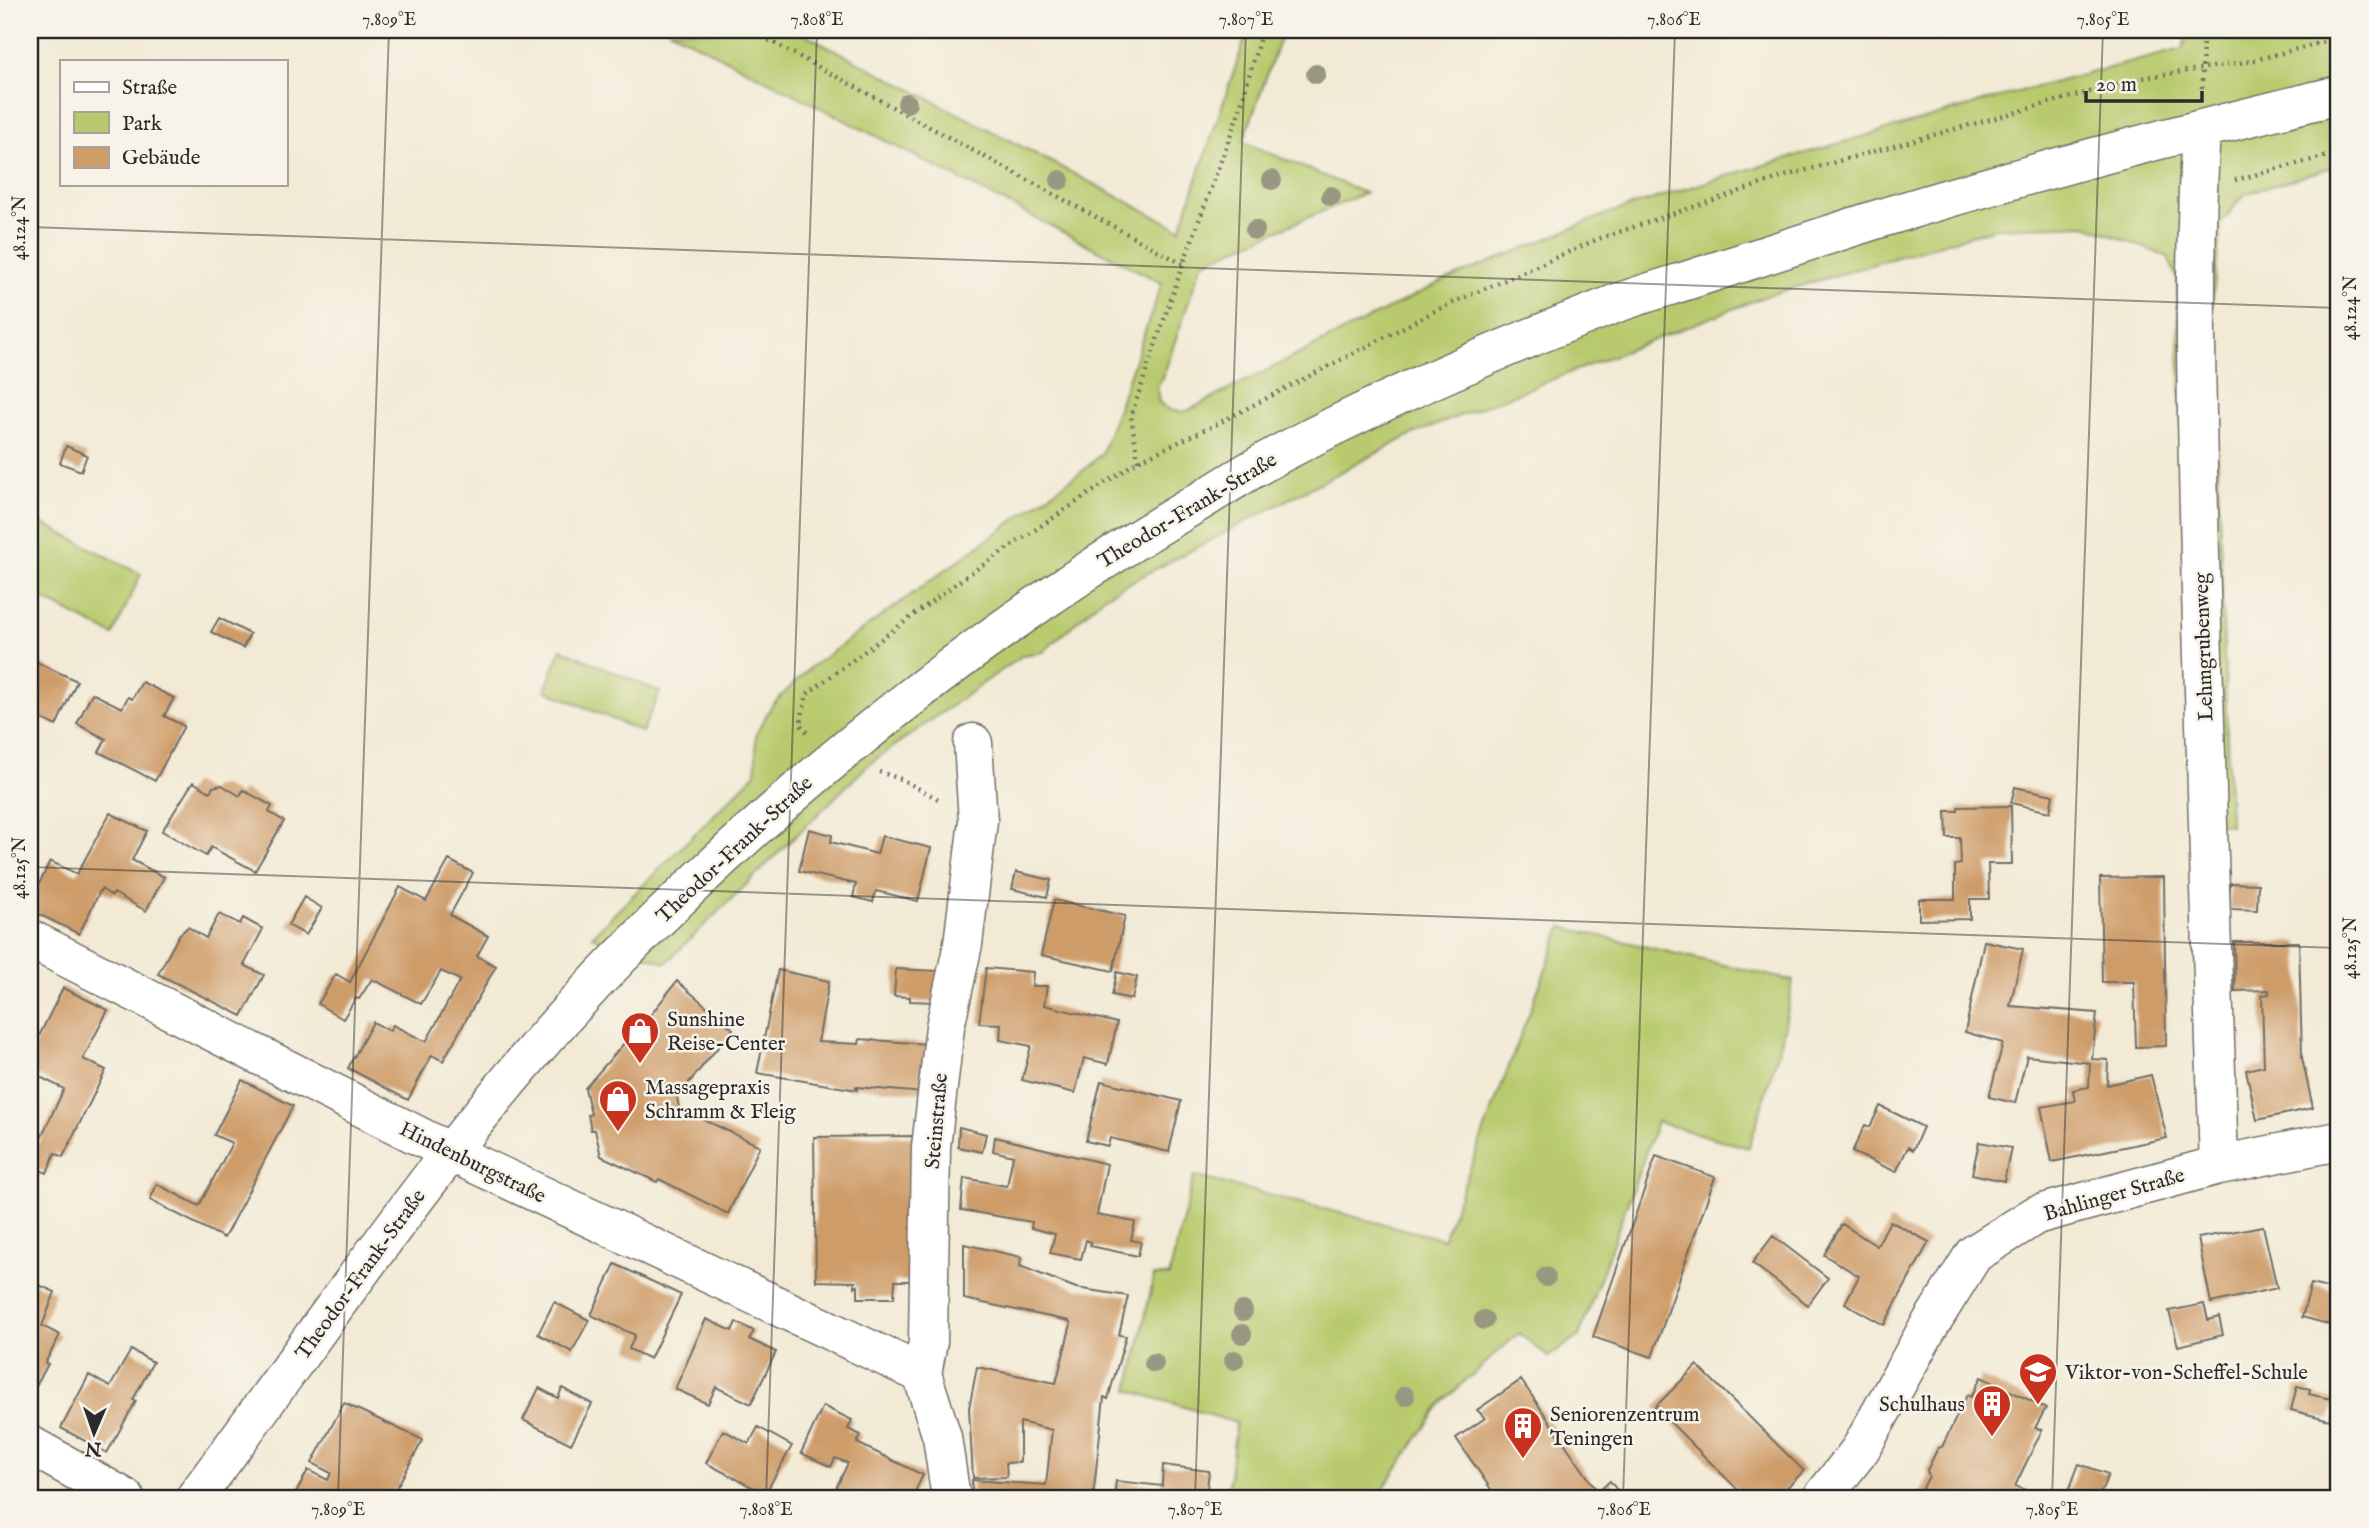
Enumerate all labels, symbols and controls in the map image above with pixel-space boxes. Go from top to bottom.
text: 7.809°E [362,9,416,32]
text: 7.808°E [790,9,844,32]
text: 7.807°E [1219,9,1273,32]
text: 7.806°E [1647,9,1701,32]
text: 7.805°E [2077,9,2129,32]
legend [60,60,287,186]
scale bar [2086,60,2201,104]
text: 20 m [2096,72,2137,99]
text: Straße [122,75,178,102]
text: Park [122,111,163,138]
text: Gebäude [122,145,201,172]
text: 48.124°N [9,195,32,261]
text: 48.124°N [2340,275,2363,341]
street label: Theodor-Frank-Straße [1093,447,1283,576]
street label: Lehmgrubenweg [2188,572,2221,722]
street label: Theodor-Frank-Straße [651,770,819,930]
text: 48.125°N [9,836,32,899]
text: 48.125°N [2340,916,2363,979]
place label: Sunshine Reise-Center [667,1007,786,1058]
shop icon: Sunshine Reise-Center [619,1010,661,1065]
street label: Steinstraße [920,1072,955,1170]
place label: Massagepraxis Schramm & Fleig [645,1075,796,1126]
shop icon: Massagepraxis Schramm & Fleig [597,1078,639,1133]
street label: Hindenburgstraße [395,1116,550,1211]
street label: Bahlinger Straße [2041,1162,2188,1228]
street label: Theodor-Frank-Straße [290,1184,432,1366]
school or university icon: Viktor-von-Scheffel-Schule [2017,1351,2059,1406]
place label: Viktor-von-Scheffel-Schule [2064,1360,2308,1387]
building icon: Schulhaus [1971,1383,2013,1438]
place label: Schulhaus [1879,1392,1965,1419]
north arrow [60,1398,130,1468]
place label: Seniorenzentrum Teningen [1550,1402,1699,1453]
building icon: Seniorenzentrum Teningen [1502,1405,1544,1460]
text: N [84,1436,103,1460]
text: 7.809°E [311,1499,365,1522]
text: 7.808°E [739,1499,793,1522]
text: 7.807°E [1168,1499,1222,1522]
text: 7.806°E [1597,1499,1651,1522]
text: 7.805°E [2026,1499,2078,1522]

